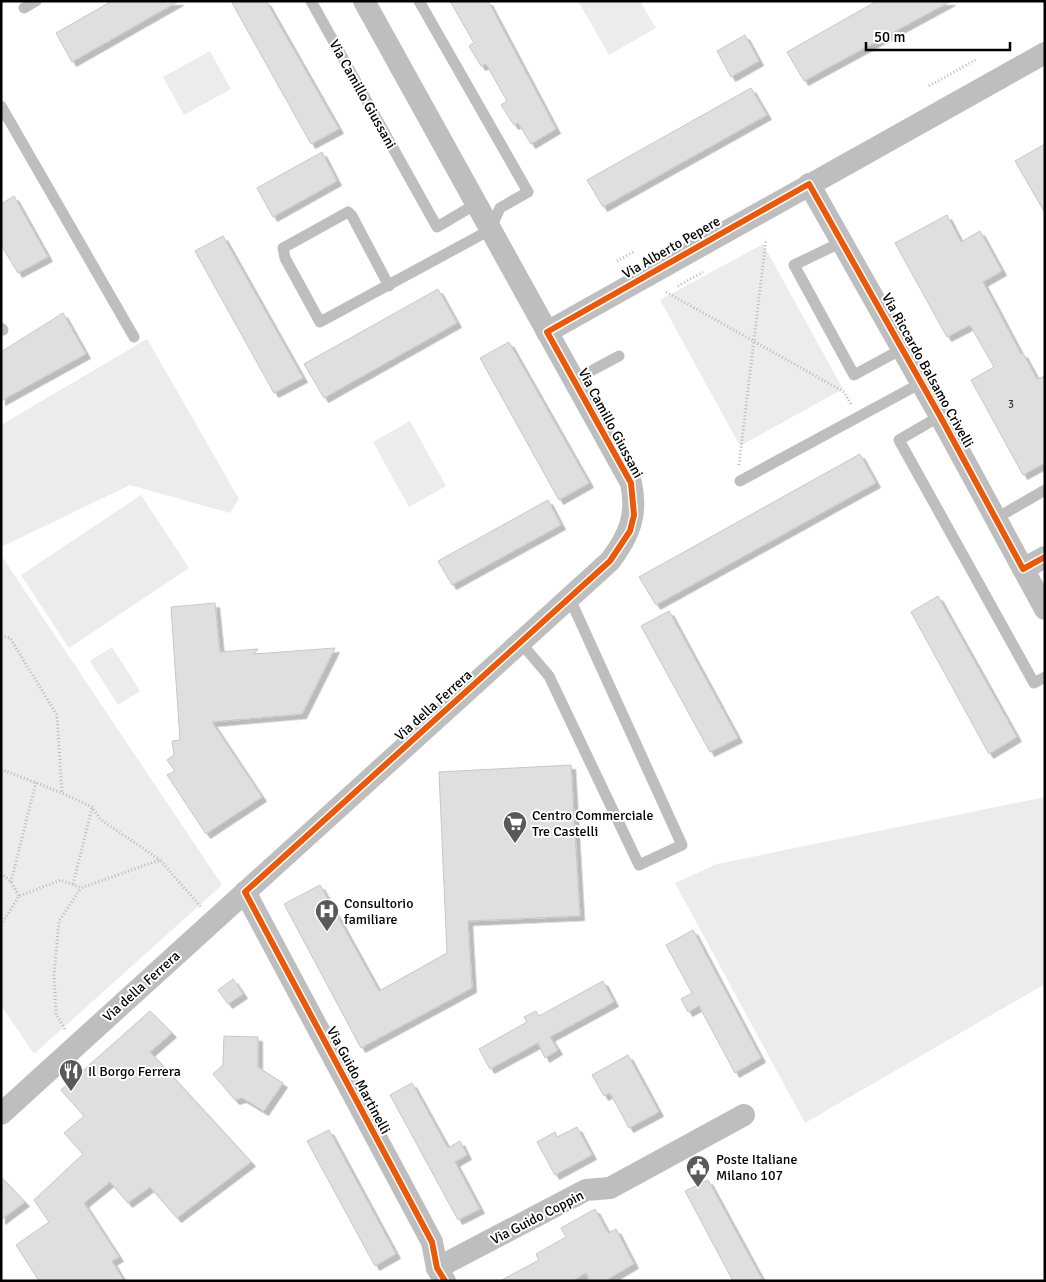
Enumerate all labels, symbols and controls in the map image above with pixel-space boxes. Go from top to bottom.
scale bar [866,20,1010,52]
text: 50 m [874,28,905,46]
street label: Via Camillo Giussani [326,37,400,152]
street label: Via Alberto Pepere [619,212,723,282]
street label: Via Riccardo Balsamo Crivelli [878,290,977,451]
street label: Via Camillo Giussani [574,365,647,481]
house number: 3 [1008,398,1014,411]
street label: Via della Ferrera [391,666,475,744]
place label: Centro Commerciale Tre Castelli [532,807,654,840]
supermarket icon: Centro Commerciale Tre Castelli [502,810,528,844]
place label: Consultorio familiare [344,895,413,928]
hospital icon: Consultorio familiare [314,898,340,932]
street label: Via della Ferrera [99,947,183,1025]
street label: Via Guido Martinelli [323,1024,394,1137]
restaurant icon: Il Borgo Ferrera [58,1058,84,1092]
place label: Il Borgo Ferrera [88,1063,181,1080]
place label: Poste Italiane Milano 107 [716,1151,798,1184]
public building icon: Poste Italiane Milano 107 [685,1154,711,1188]
street label: Via Guido Coppin [488,1187,587,1248]

